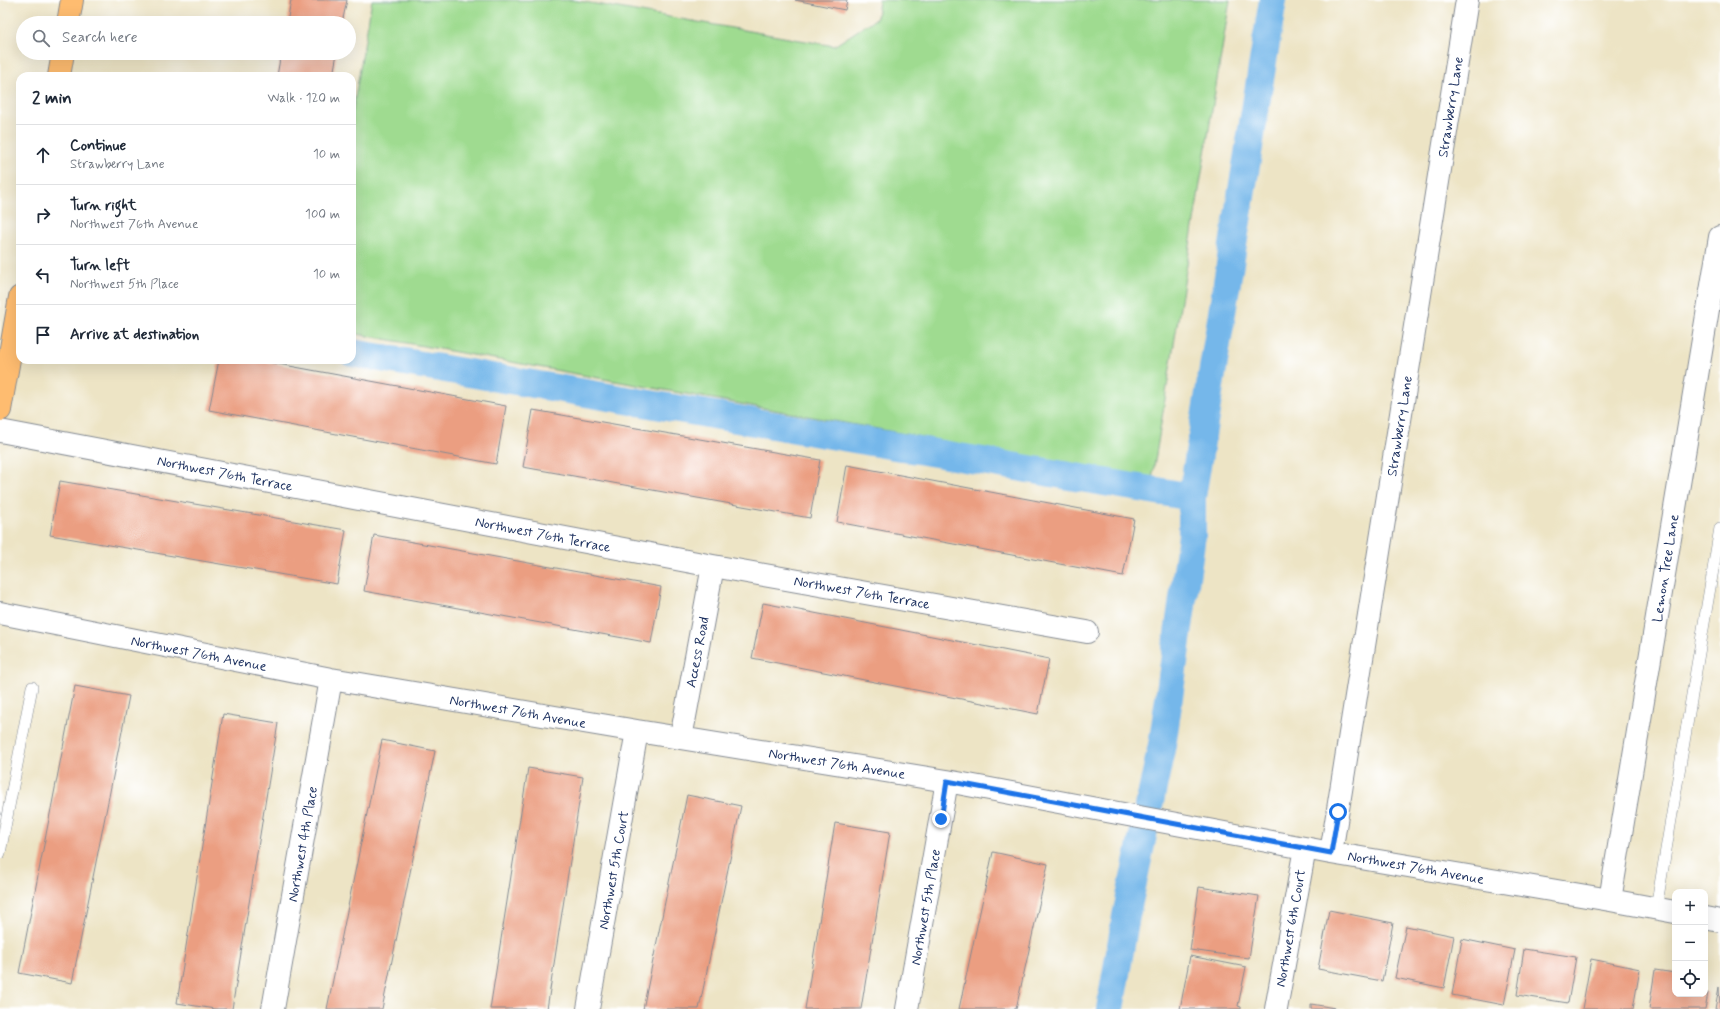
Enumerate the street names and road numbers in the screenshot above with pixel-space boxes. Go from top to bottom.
street label: Strawberry Lane [1434,55,1468,159]
street label: Strawberry Lane [1383,374,1417,478]
street label: Northwest 76th Terrace [155,452,295,496]
street label: Northwest 76th Terrace [473,513,613,557]
street label: Lemon Tree Lane [1649,513,1683,623]
street label: Northwest 76th Terrace [792,572,932,614]
street label: Access Road [682,615,714,689]
street label: Northwest 76th Avenue [129,632,268,676]
street label: Northwest 76th Avenue [448,691,588,733]
street label: Northwest 76th Avenue [767,744,907,784]
street label: Northwest 4th Place [284,785,322,903]
street label: Northwest 5th Court [595,809,633,931]
street label: Northwest 76th Avenue [1346,847,1486,889]
street label: Northwest 5th Place [907,848,945,967]
street label: Northwest 6th Court [1272,868,1310,988]

